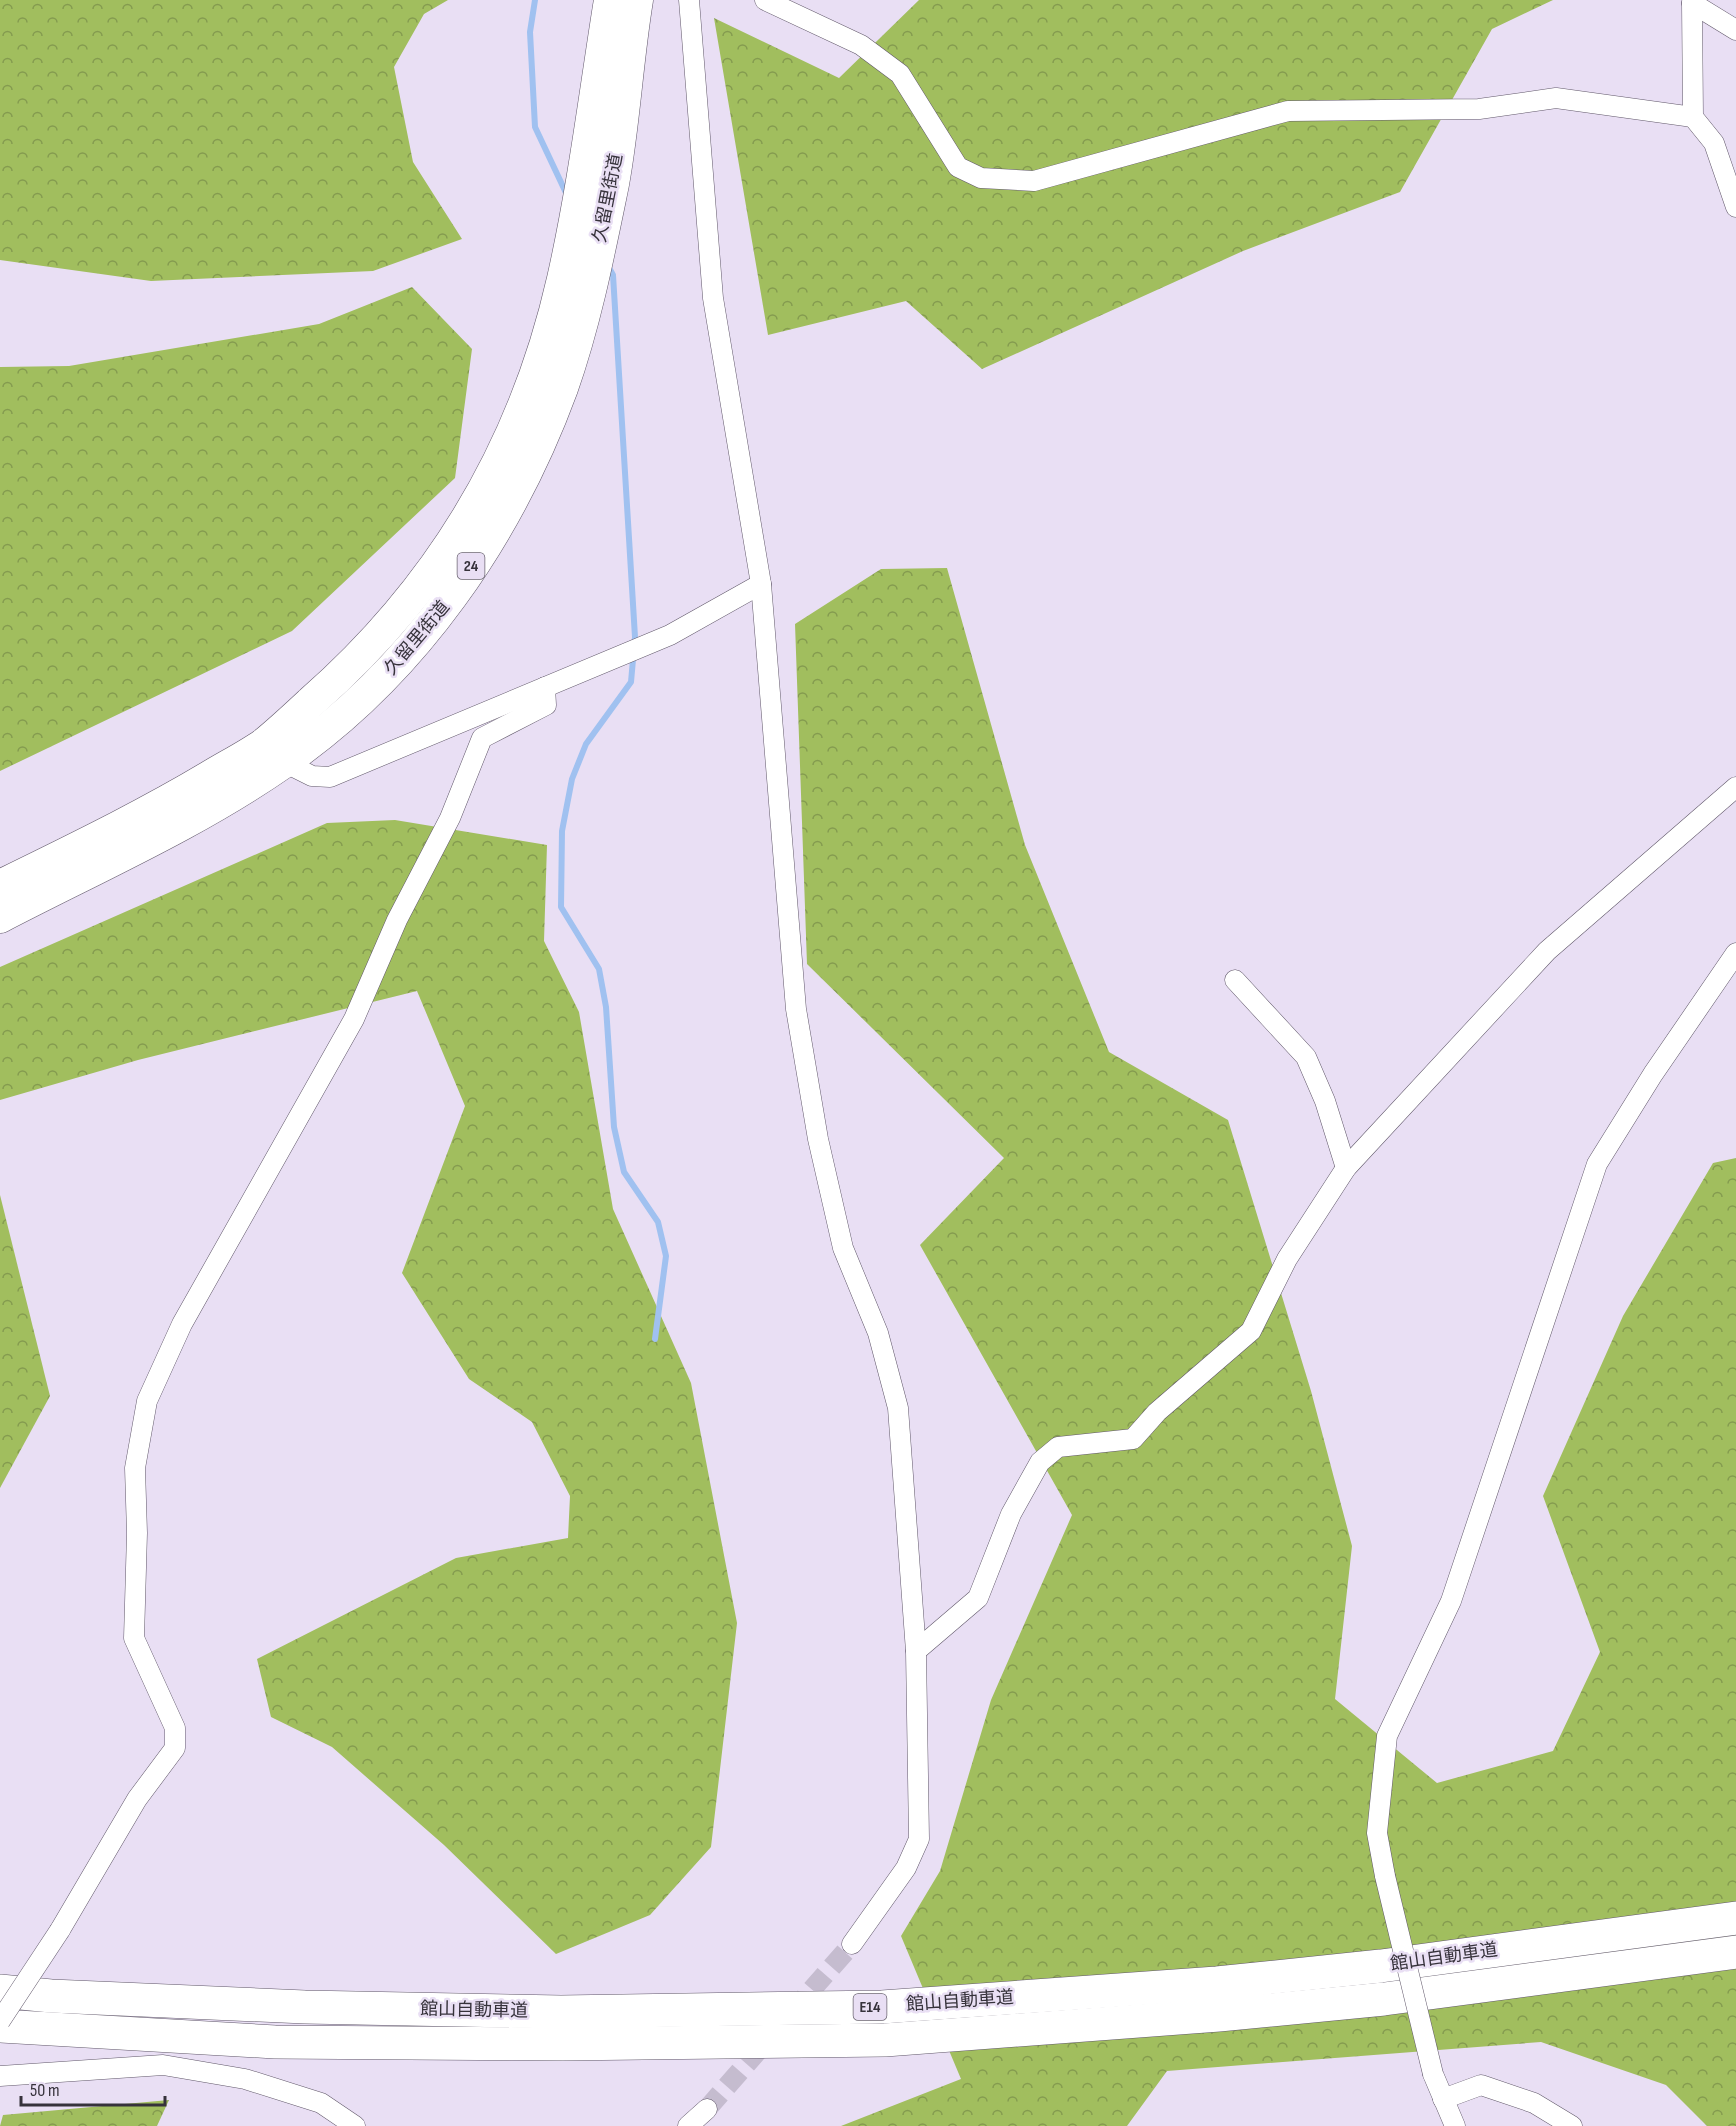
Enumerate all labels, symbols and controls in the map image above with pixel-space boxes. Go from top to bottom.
street label: 久留里街道 [589,152,627,244]
road number: 24 [458,553,484,579]
street label: 久留里街道 [380,597,454,679]
street label: 館山自動車道 [1389,1939,1499,1975]
street label: 館山自動車道 [905,1987,1015,2015]
road number: E14 [854,1994,886,2020]
street label: 館山自動車道 [420,1999,528,2021]
scale bar [21,2069,165,2107]
text: 50 m [30,2080,60,2101]

